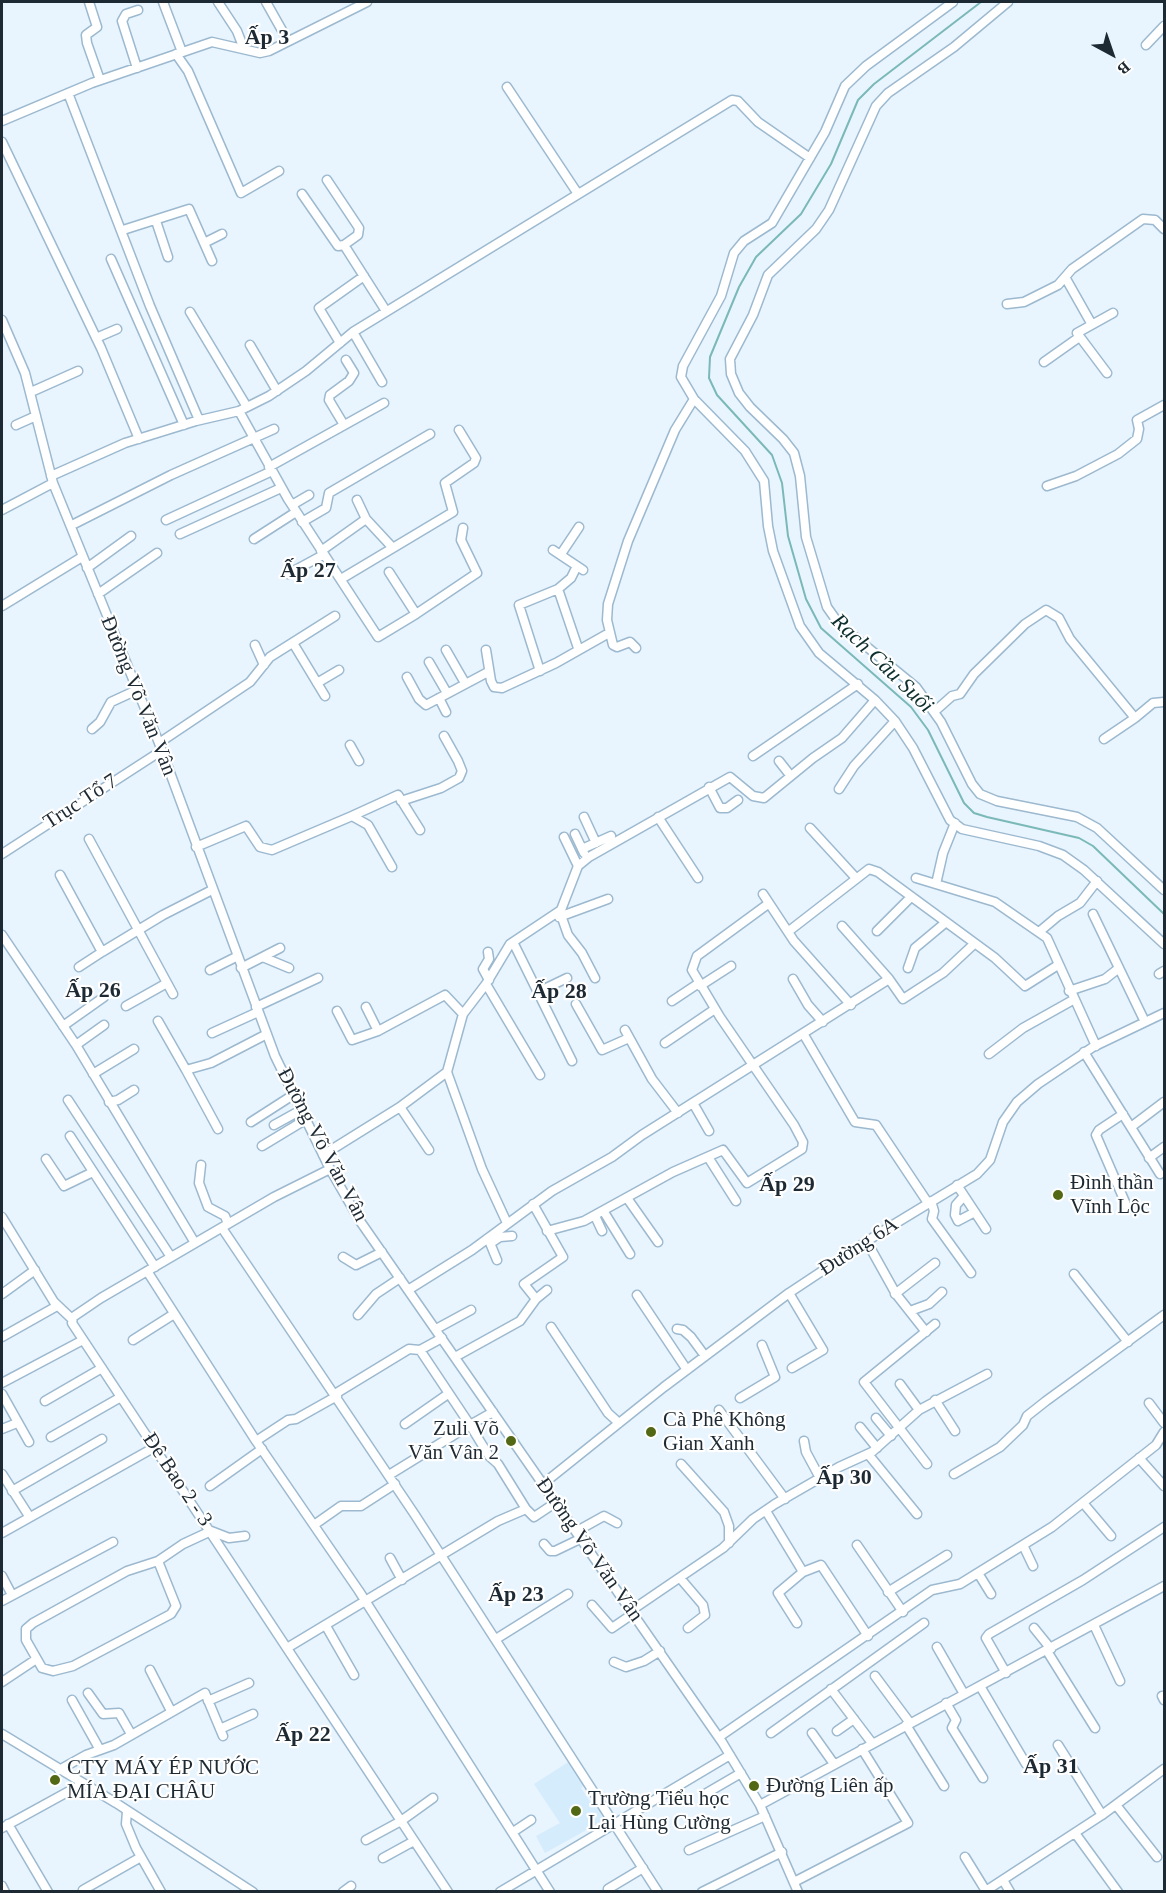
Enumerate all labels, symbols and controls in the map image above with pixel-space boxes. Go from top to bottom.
north arrow [1082,24,1142,84]
district label: Ấp 3 [245,25,289,51]
text: B [1114,58,1133,78]
district label: Ấp 27 [280,558,336,584]
water label: Rạch Cầu Suối [825,609,939,719]
street label: Đường Võ Văn Vân [94,612,182,780]
street label: Trục Tổ 7 [39,769,123,835]
district label: Ấp 26 [65,978,121,1004]
district label: Ấp 28 [531,979,587,1005]
street label: Đường Võ Văn Vân [271,1064,373,1226]
place label: Đình thần Vĩnh Lộc [1070,1170,1153,1220]
district label: Ấp 29 [759,1172,815,1198]
marker: Đình thần Vĩnh Lộc [1051,1188,1065,1202]
street label: Đường 6A [815,1212,903,1282]
place label: Cà Phê Không Gian Xanh [663,1407,785,1457]
place label: Zuli Võ Văn Vân 2 [408,1416,499,1466]
marker: Cà Phê Không Gian Xanh [644,1425,658,1439]
street label: Đê Bao 2 - 3 [137,1428,217,1532]
marker: Zuli Võ Văn Vân 2 [504,1434,518,1448]
district label: Ấp 30 [816,1465,872,1491]
street label: Đường Võ Văn Vân [530,1473,648,1627]
district label: Ấp 23 [488,1582,544,1608]
district label: Ấp 22 [275,1722,331,1748]
district label: Ấp 31 [1023,1754,1079,1780]
place label: CTY MÁY ÉP NƯỚC MÍA ĐẠI CHÂU [67,1755,259,1805]
marker: CTY MÁY ÉP NƯỚC MÍA ĐẠI CHÂU [48,1773,62,1787]
place label: Đường Liên ấp [766,1773,893,1799]
marker: Đường Liên ấp [747,1779,761,1793]
place label: Trường Tiểu học Lại Hùng Cường [588,1786,731,1836]
marker: Trường Tiểu học Lại Hùng Cường [569,1804,583,1818]

